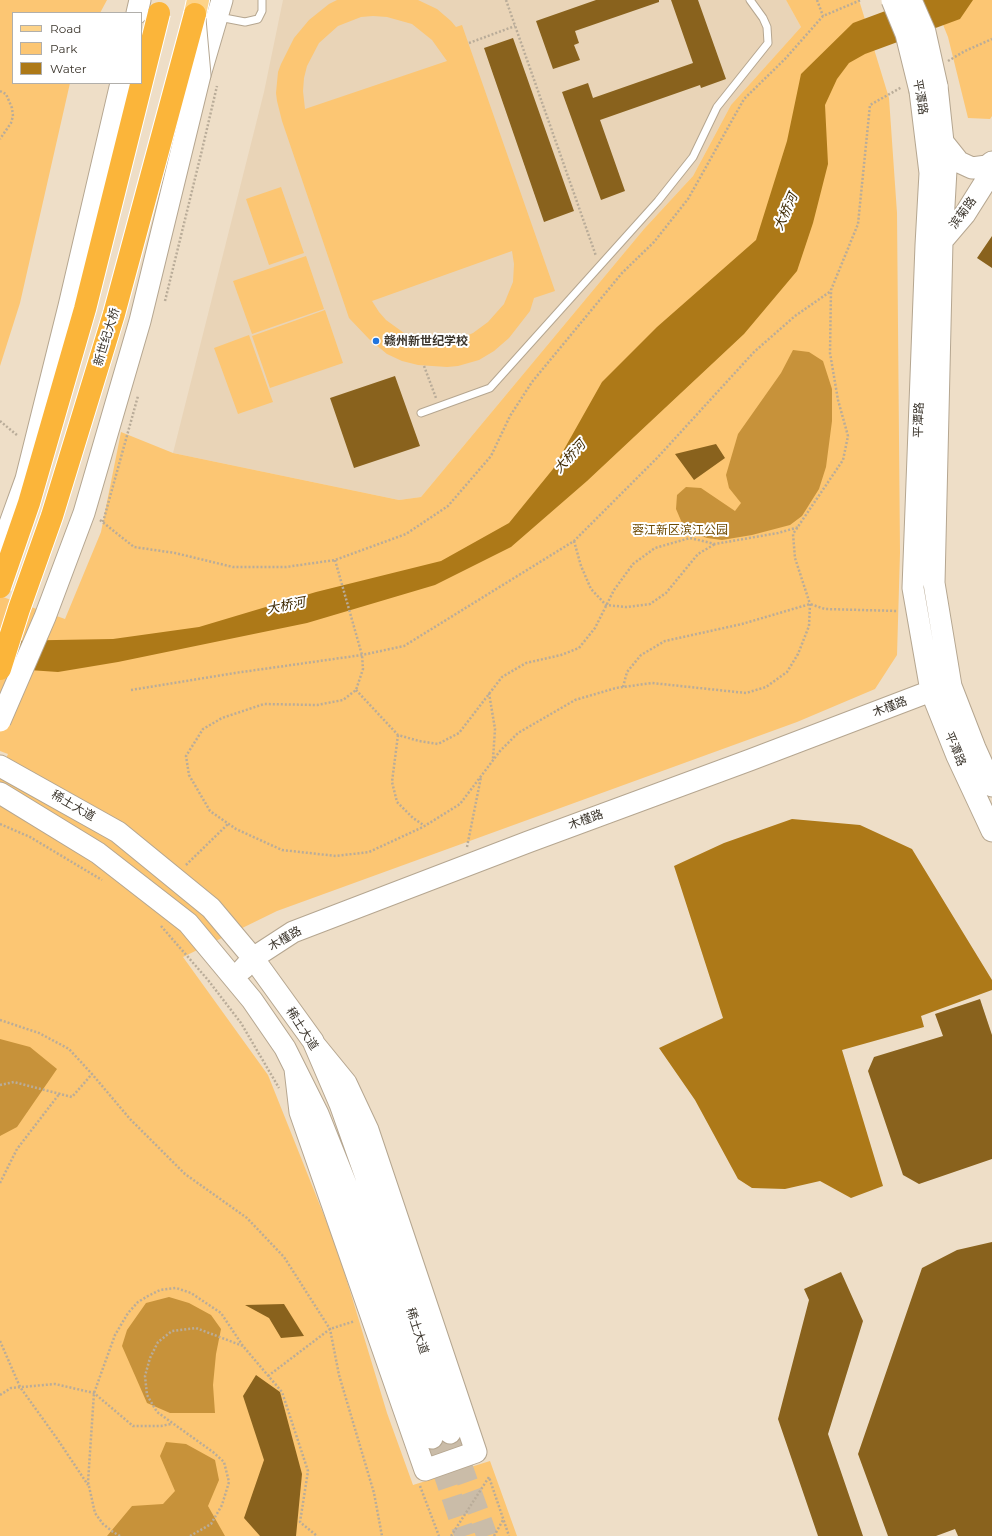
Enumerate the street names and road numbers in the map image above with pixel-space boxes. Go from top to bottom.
street label: 平潭路 [910,78,930,116]
street label: 滨菊路 [947,194,979,232]
street label: 新世纪大桥 [91,306,123,368]
street label: 平潭路 [911,402,927,438]
street label: 木槿路 [871,694,909,720]
street label: 平潭路 [941,730,969,768]
street label: 稀土大道 [49,788,97,824]
street label: 木槿路 [567,807,605,833]
street label: 木槿路 [266,924,304,954]
street label: 稀土大道 [283,1005,321,1053]
street label: 稀土大道 [403,1306,431,1356]

